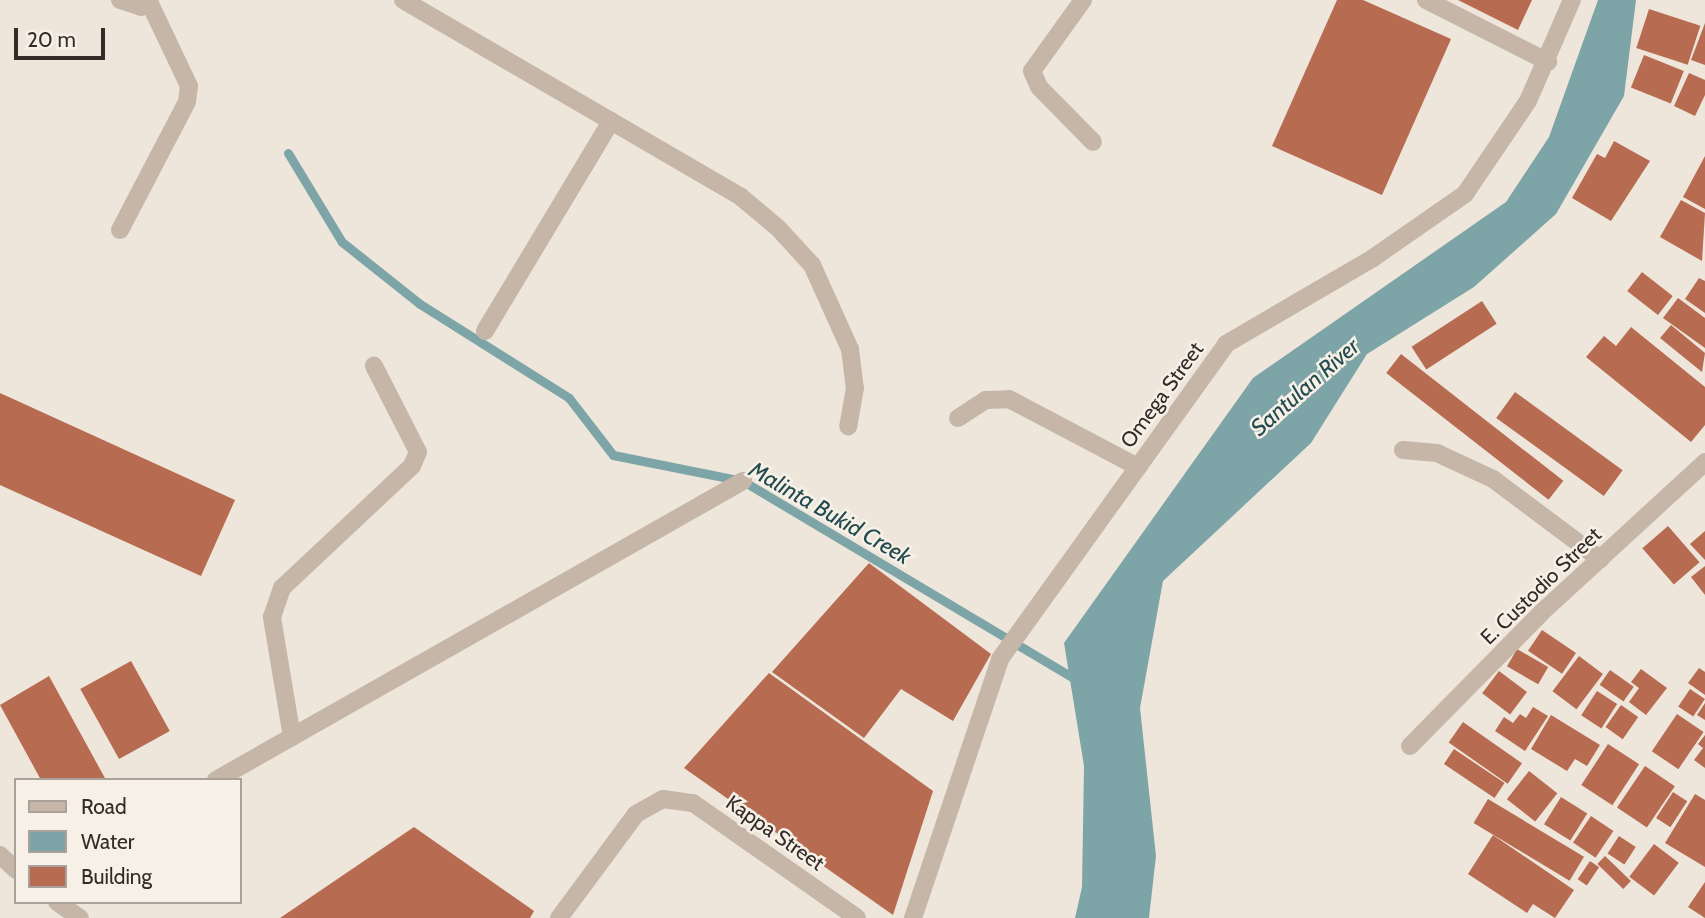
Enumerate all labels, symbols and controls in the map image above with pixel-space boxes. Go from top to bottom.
scale bar [18,14,108,58]
text: 20 m [27,27,76,52]
water label: Santulan River [1245,332,1365,442]
street label: Omega Street [1115,337,1209,453]
water label: Malinta Bukid Creek [744,456,916,570]
street label: E. Custodio Street [1475,522,1607,650]
legend [14,778,242,904]
street label: Kappa Street [721,790,829,876]
text: Road [81,794,127,819]
text: Water [81,829,134,854]
text: Building [81,864,152,889]

